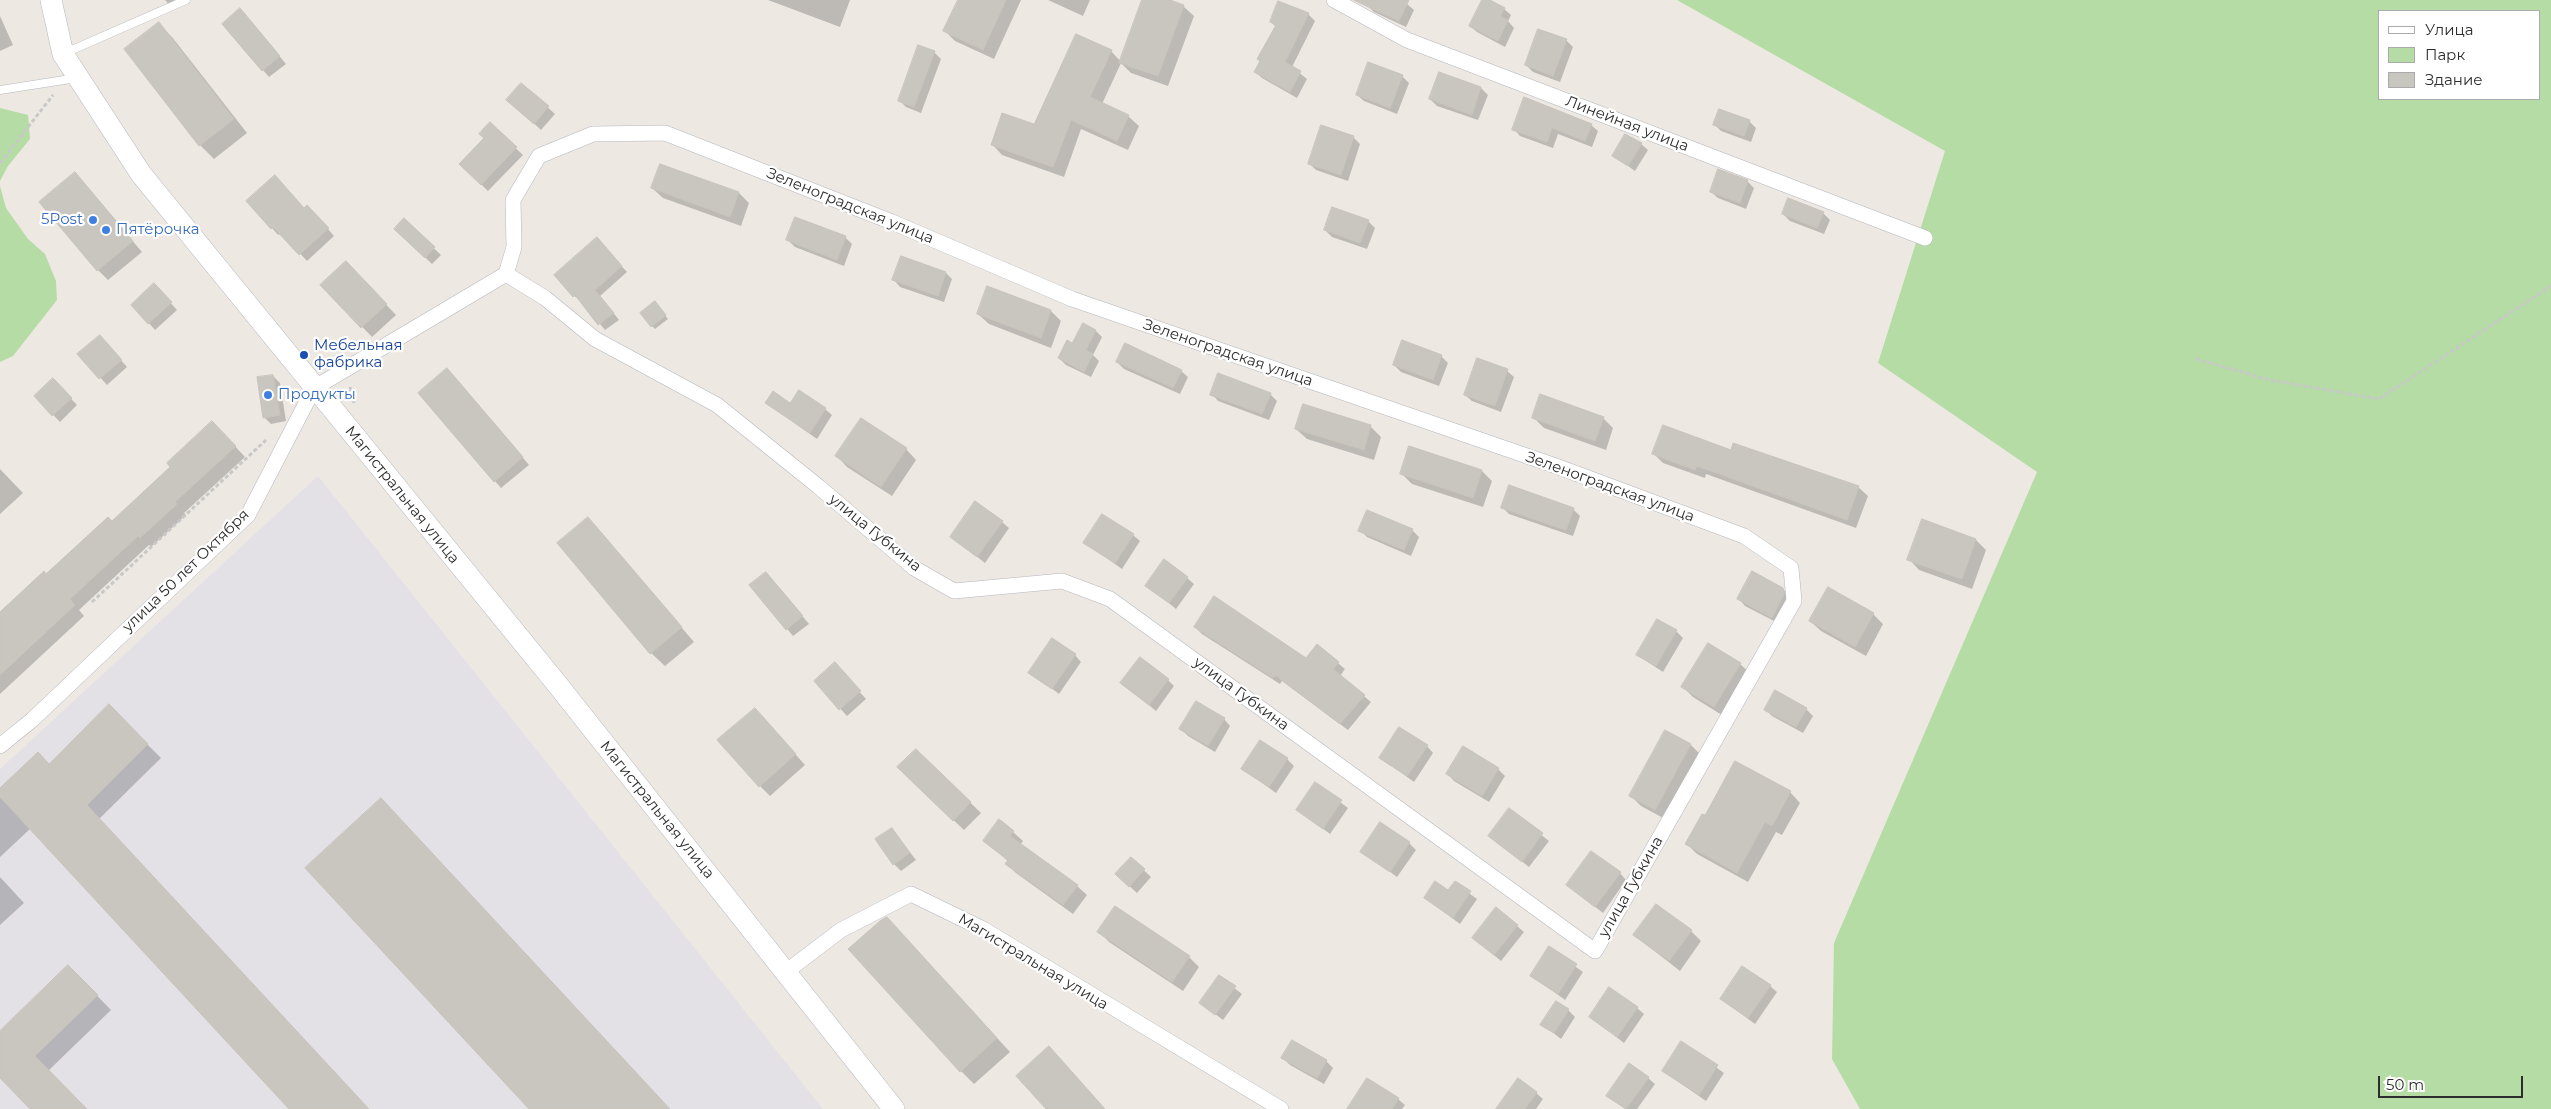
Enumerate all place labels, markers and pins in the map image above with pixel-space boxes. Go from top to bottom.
place label: 5Post [41,211,83,229]
marker: 5Post [87,214,99,226]
place label: Пятёрочка [116,221,200,239]
marker: Пятёрочка [100,224,112,236]
place label: Мебельная фабрика [314,337,403,372]
marker: Мебельная фабрика [298,349,310,361]
place label: Продукты [278,386,356,404]
marker: Продукты [262,389,274,401]

